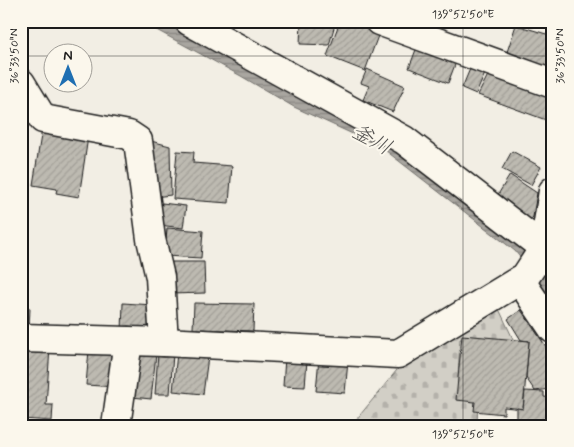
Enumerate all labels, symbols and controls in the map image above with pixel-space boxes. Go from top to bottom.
text: 139°52'50"E [432,7,494,23]
text: 36°33'50"N [7,28,23,84]
text: 36°33'50"N [553,28,569,84]
north arrow [42,42,92,92]
text: N [63,47,73,65]
water label: 釜川 [346,117,397,162]
text: 139°52'50"E [432,427,494,443]

